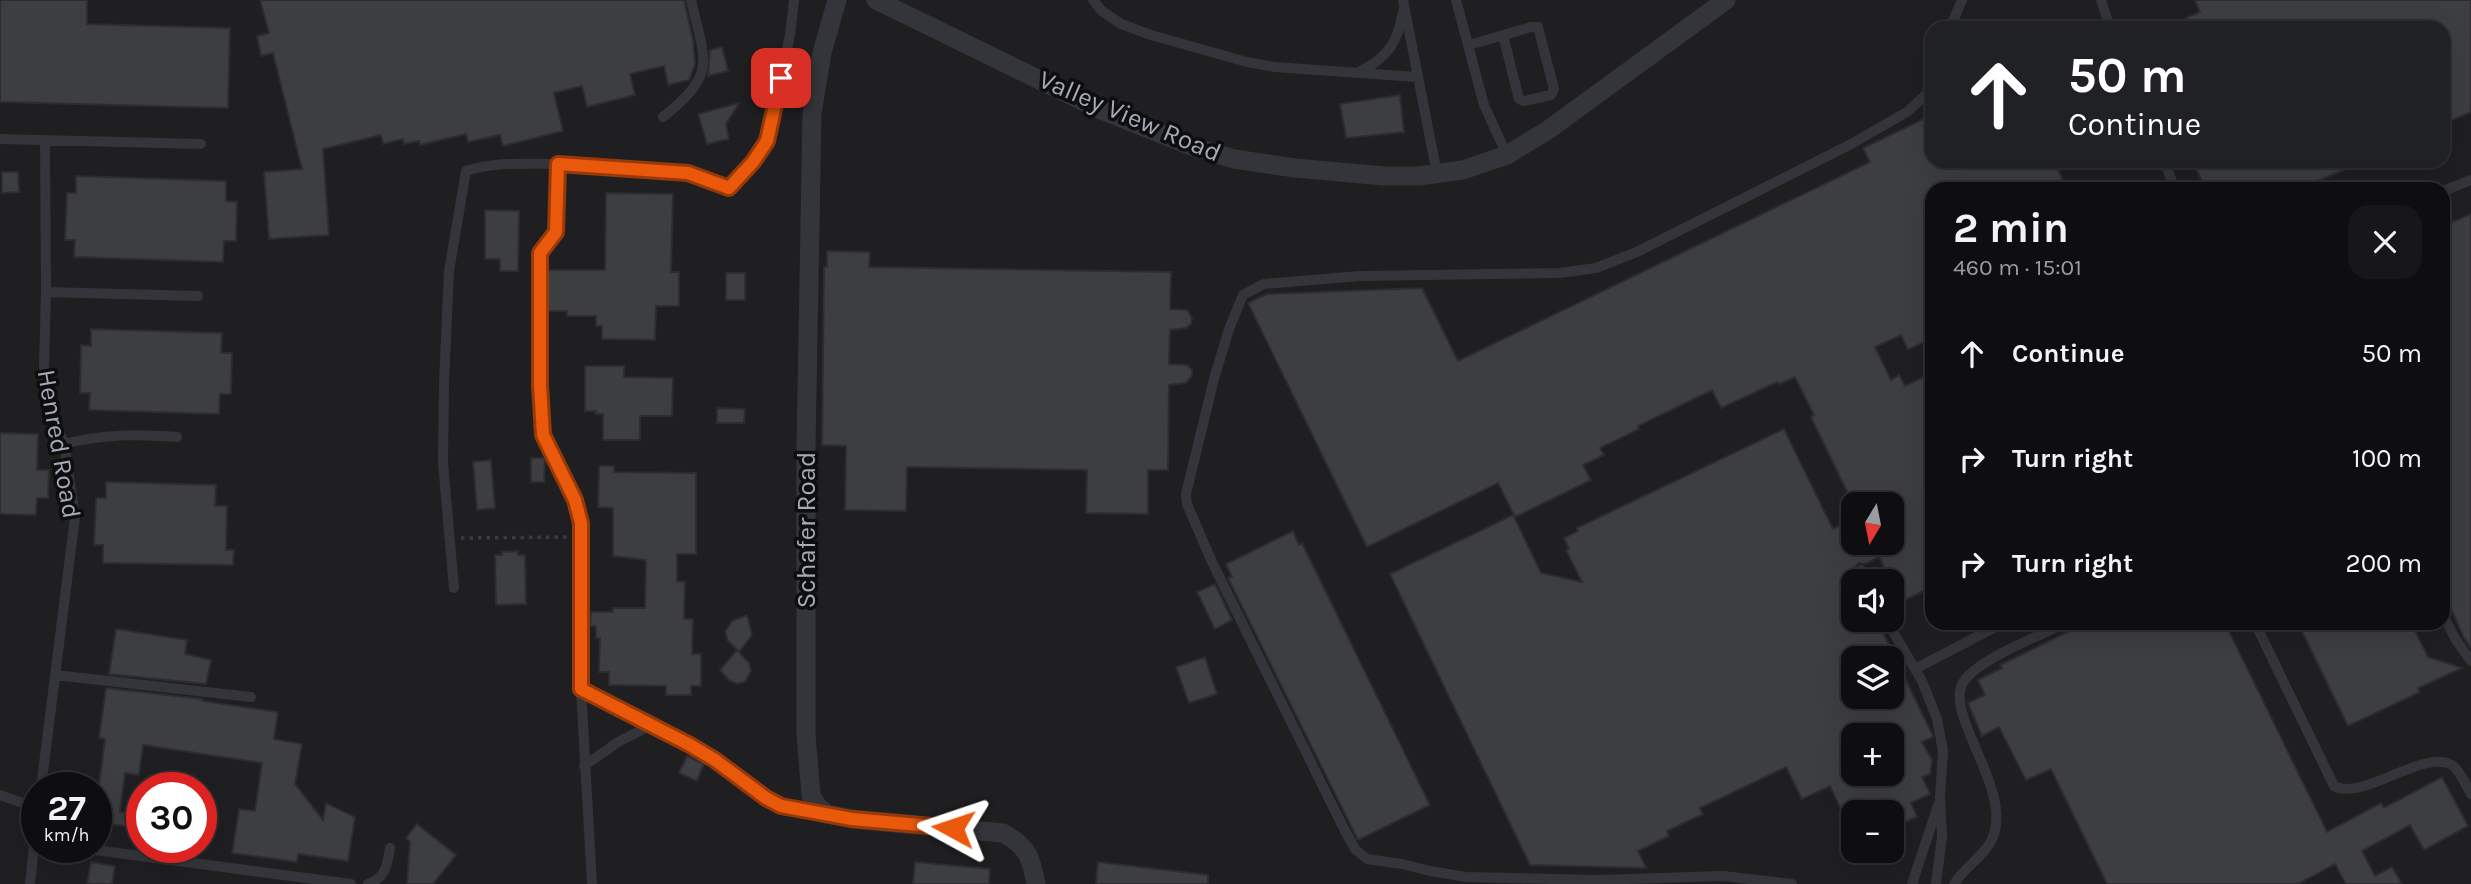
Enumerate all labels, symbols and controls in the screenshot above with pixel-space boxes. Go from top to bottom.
text: 50 m [2068,47,2186,104]
pin [751,48,811,108]
icon: ahead [1953,49,2044,140]
icon: arrive [762,59,800,97]
street label: Valley View Road [1034,64,1226,168]
text: Continue [2068,106,2201,143]
text: 2 min [1953,203,2069,253]
button: close [2348,205,2422,279]
text: 460 m · 15:01 [1953,254,2082,281]
icon: ahead [1953,335,1991,373]
text: Continue [2012,338,2124,369]
text: 50 m [2361,338,2422,369]
street label: Henred Road [31,367,87,521]
icon: right [1953,440,1991,478]
text: Turn right [2012,443,2133,474]
text: 100 m [2352,443,2422,474]
street label: Schafer Road [791,452,822,608]
north arrow [1841,492,1904,555]
map controls [1841,492,1904,863]
icon: right [1953,545,1991,583]
text: Turn right [2012,548,2133,579]
text: 200 m [2346,548,2422,579]
button: sound [1841,569,1904,632]
button: layers [1841,646,1904,709]
button: + [1841,723,1904,786]
speed limit sign: 30 [126,772,217,863]
text: 27 [47,788,86,829]
position arrow [916,791,990,865]
button: − [1841,800,1904,863]
text: km/h [44,824,89,846]

